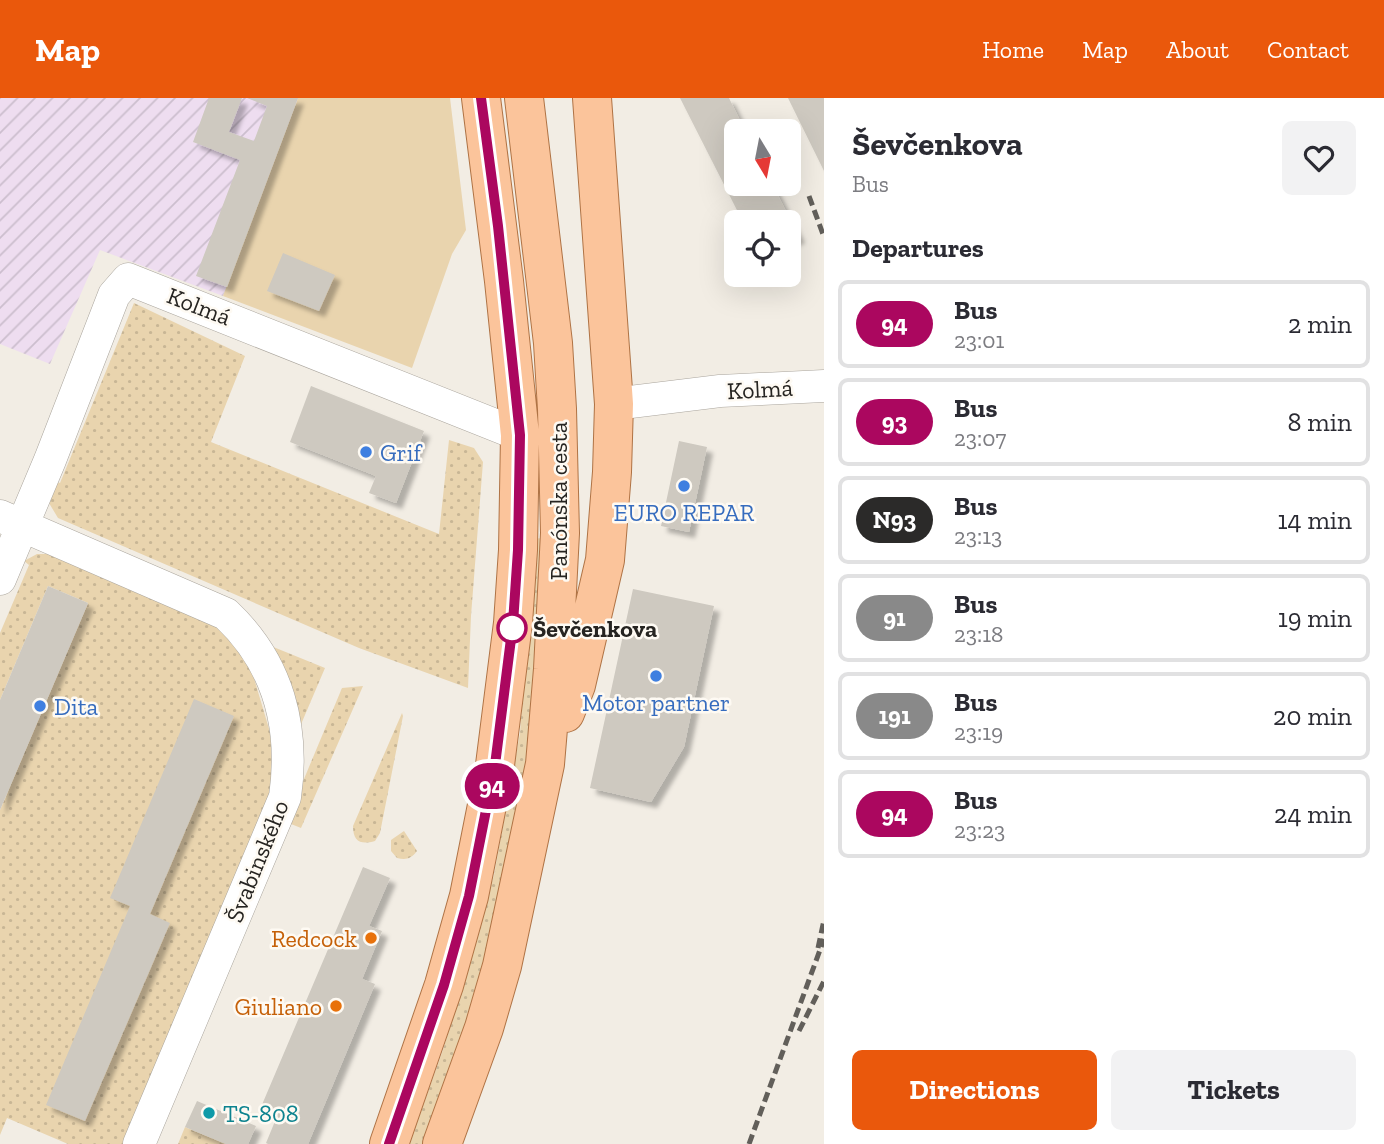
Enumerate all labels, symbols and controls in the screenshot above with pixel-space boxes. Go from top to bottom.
text: Map [35,30,100,69]
text: Home [982,35,1044,64]
text: Map [1082,35,1128,64]
text: About [1166,35,1229,64]
text: Contact [1267,35,1349,64]
north arrow [724,119,802,196]
map controls [724,119,801,287]
button: heart [1282,121,1356,195]
text: Ševčenkova [852,124,1023,163]
text: Bus [852,170,889,198]
button: locate [724,210,801,287]
text: Departures [852,232,984,264]
street label: Kolmá [163,281,235,331]
text: Bus [954,294,997,326]
text: 2 min [1288,308,1352,340]
text: 94 [881,309,908,338]
text: 23:01 [954,326,1004,354]
street label: Kolmá [726,373,794,405]
text: Bus [954,392,997,424]
text: 8 min [1287,406,1352,438]
text: 93 [882,407,907,436]
street label: Panónska cesta [544,421,573,580]
text: 23:07 [954,424,1006,452]
place label: Grif [380,438,423,467]
marker: Grif [358,444,374,460]
marker: EURO REPAR [676,478,692,494]
text: Bus [954,490,997,522]
place label: EURO REPAR [614,498,755,527]
text: 14 min [1277,504,1352,536]
text: N93 [873,505,916,534]
text: 23:13 [954,522,1002,550]
text: Bus [954,588,997,620]
text: 19 min [1278,602,1352,634]
text: 91 [883,603,906,632]
marker: Ševčenkova [497,613,527,643]
place label: Ševčenkova [533,614,657,643]
text: 23:18 [954,620,1003,648]
marker: Motor partner [648,668,664,684]
text: Bus [954,686,997,718]
place label: Motor partner [582,688,730,717]
place label: Dita [54,692,99,721]
marker: Dita [32,698,48,714]
text: 20 min [1273,700,1352,732]
text: 191 [878,701,911,730]
text: 23:19 [954,718,1003,746]
line badge: 94 [461,763,524,809]
text: 94 [479,771,505,800]
text: Bus [954,784,997,816]
street label: Švabinského [219,796,295,926]
text: 24 min [1274,798,1352,830]
text: 94 [881,799,908,828]
text: 23:23 [954,816,1005,844]
place label: Redcock [271,924,358,953]
marker: Redcock [363,930,379,946]
place label: Giuliano [234,992,322,1021]
marker: Giuliano [328,998,344,1014]
button: Directions [852,1050,1097,1130]
button: Tickets [1111,1050,1356,1130]
place label: TS-808 [223,1099,299,1128]
marker: TS-808 [201,1105,217,1121]

